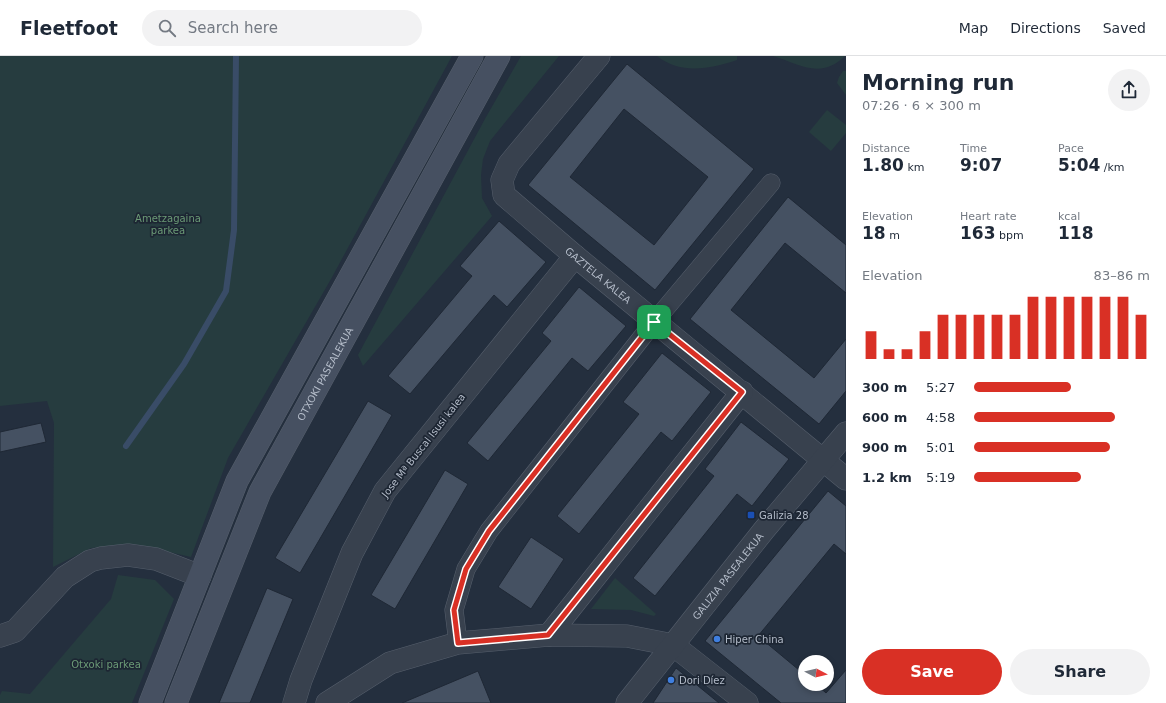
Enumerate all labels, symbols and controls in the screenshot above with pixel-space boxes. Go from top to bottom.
search box [142,10,422,46]
text: Fleetfoot [20,17,118,39]
icon: search [156,17,178,39]
text: Search here [188,19,278,37]
text: Map [959,20,988,36]
text: Directions [1010,20,1081,36]
text: Saved [1103,20,1146,36]
button: share [1108,69,1150,111]
text: Morning run [862,70,1014,95]
text: 07:26 · 6 × 300 m [862,98,981,113]
text: Distance [862,142,910,155]
text: Time [960,142,987,155]
text: Pace [1058,142,1084,155]
text: 1.80 [862,155,904,175]
text: 9:07 [960,155,1002,175]
text: 5:04 [1058,155,1100,175]
text: km [904,161,925,174]
text: /km [1100,161,1125,174]
text: Elevation [862,210,913,223]
text: Heart rate [960,210,1016,223]
text: kcal [1058,210,1080,223]
park label: Ametzagaina parkea [135,213,201,236]
text: 18 [862,223,886,243]
text: 163 [960,223,996,243]
text: 118 [1058,223,1094,243]
text: m [886,229,900,242]
text: bpm [996,229,1024,242]
street label: GAZTELA KALEA [563,245,633,306]
text: Elevation [862,268,922,283]
text: 83–86 m [1094,268,1150,283]
pin [637,305,671,339]
icon: arrive [643,311,665,333]
street label: OTXOKI PASEALEKUA [295,325,355,423]
text: 300 m [862,380,907,395]
text: 5:27 [926,380,955,395]
street label: Jose Mª Buscal Isusi kalea [379,391,467,500]
text: 600 m [862,410,907,425]
text: 4:58 [926,410,955,425]
text: 900 m [862,440,907,455]
text: 5:01 [926,440,955,455]
text: 1.2 km [862,470,912,485]
text: 5:19 [926,470,955,485]
marker: Galizia 28 [746,510,756,520]
place label: Galizia 28 [759,510,809,521]
street label: GALIZIA PASEALEKUA [690,531,766,622]
marker: Hiper China [712,634,722,644]
place label: Hiper China [725,634,784,645]
button: Save [862,649,1002,695]
button: Share [1010,649,1150,695]
north arrow [798,655,834,691]
map controls [798,655,834,691]
park label: Otxoki parkea [71,659,141,670]
marker: Dori Díez [666,675,676,685]
place label: Dori Díez [679,675,725,686]

